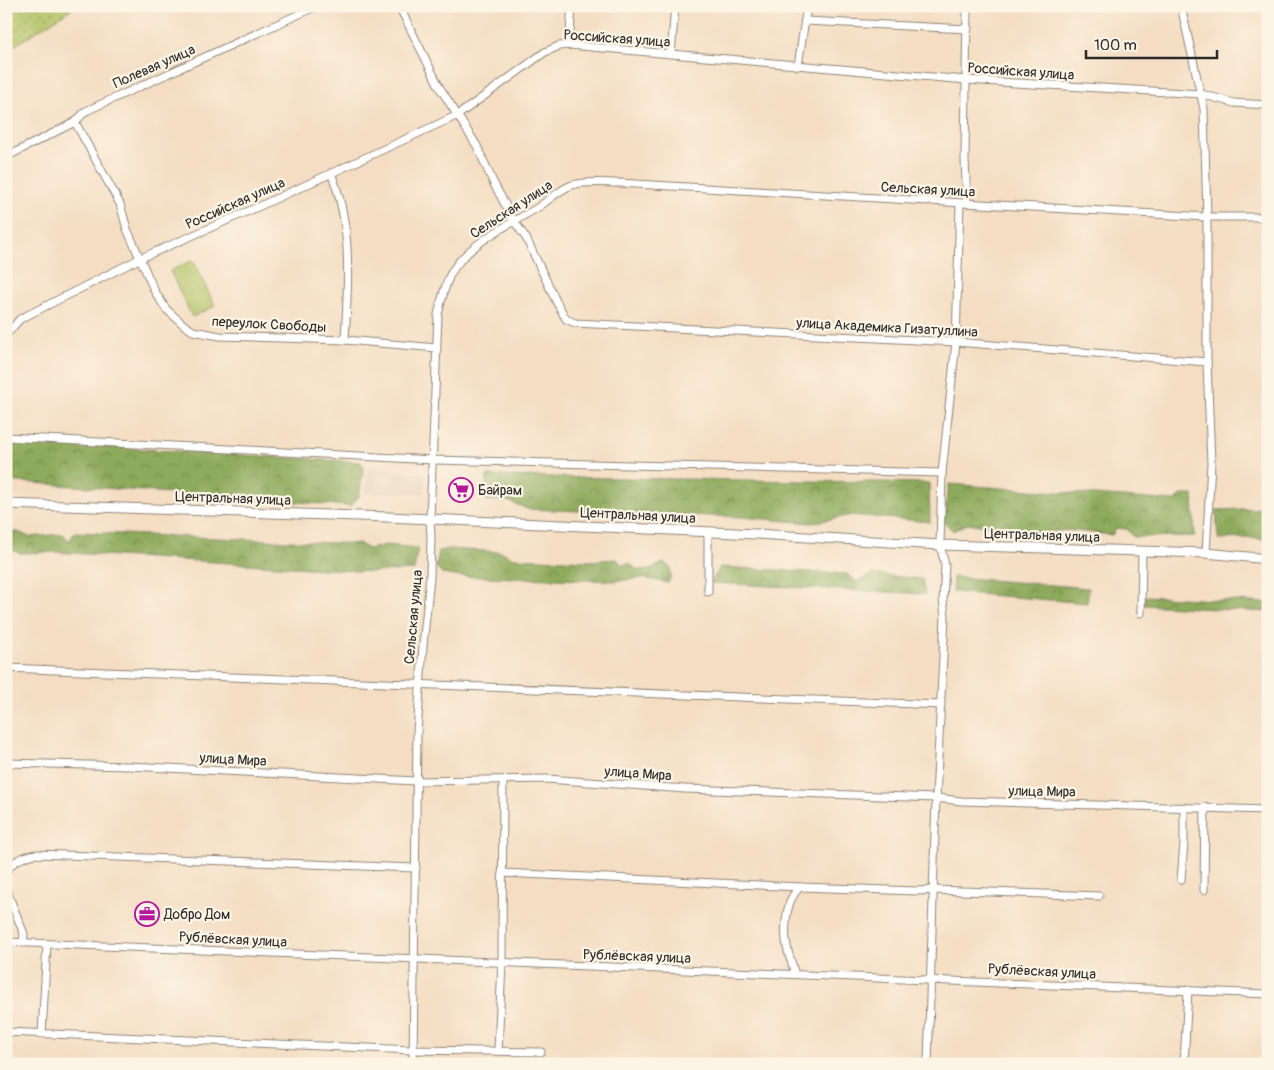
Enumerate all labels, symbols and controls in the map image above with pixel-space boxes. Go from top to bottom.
street label: Российская улица [563,26,671,51]
scale bar [1086,28,1218,60]
text: 100 m [1094,36,1137,55]
street label: Полевая улица [111,41,198,92]
street label: Российская улица [967,59,1075,84]
street label: Российская улица [183,174,288,233]
street label: Сельская улица [467,177,556,242]
street label: Сельская улица [880,179,976,200]
street label: переулок Свободы [211,313,327,336]
street label: улица Академика Гизатуллина [795,314,978,341]
supermarket icon: Байрам [448,477,474,503]
place label: Байрам [478,482,522,499]
street label: Центральная улица [175,488,291,509]
street label: Центральная улица [580,504,696,527]
street label: Центральная улица [984,525,1100,546]
street label: Сельская улица [401,569,426,665]
street label: улица Мира [198,749,267,770]
street label: улица Мира [603,763,672,784]
street label: улица Мира [1007,782,1076,801]
office icon: Добро Дом [134,901,160,927]
place label: Добро Дом [163,906,230,923]
street label: Рублёвская улица [179,928,287,951]
street label: Рублёвская улица [583,946,691,967]
street label: Рублёвская улица [988,960,1096,983]

